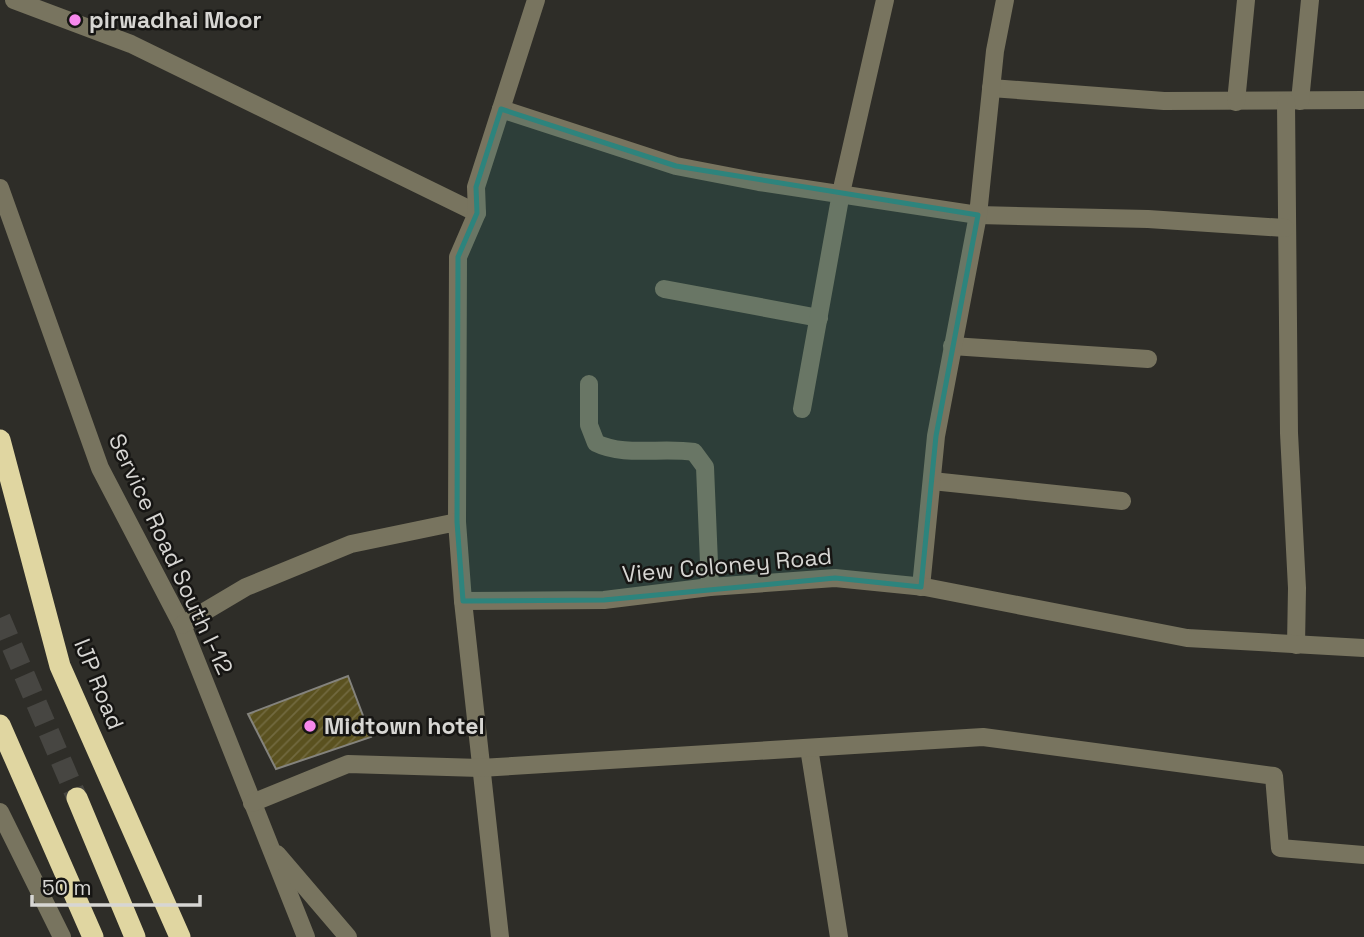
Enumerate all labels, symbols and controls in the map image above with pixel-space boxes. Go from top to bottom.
place label: pirwadhai Moor [89,5,262,35]
marker: pirwadhai Moor [67,12,83,28]
street label: Service Road South I-12 [102,429,240,679]
street label: View Coloney Road [621,541,833,589]
street label: IJP Road [67,634,131,734]
place label: Midtown hotel [324,711,485,741]
marker: Midtown hotel [302,718,318,734]
scale bar [32,864,200,908]
text: 50 m [42,874,92,901]

